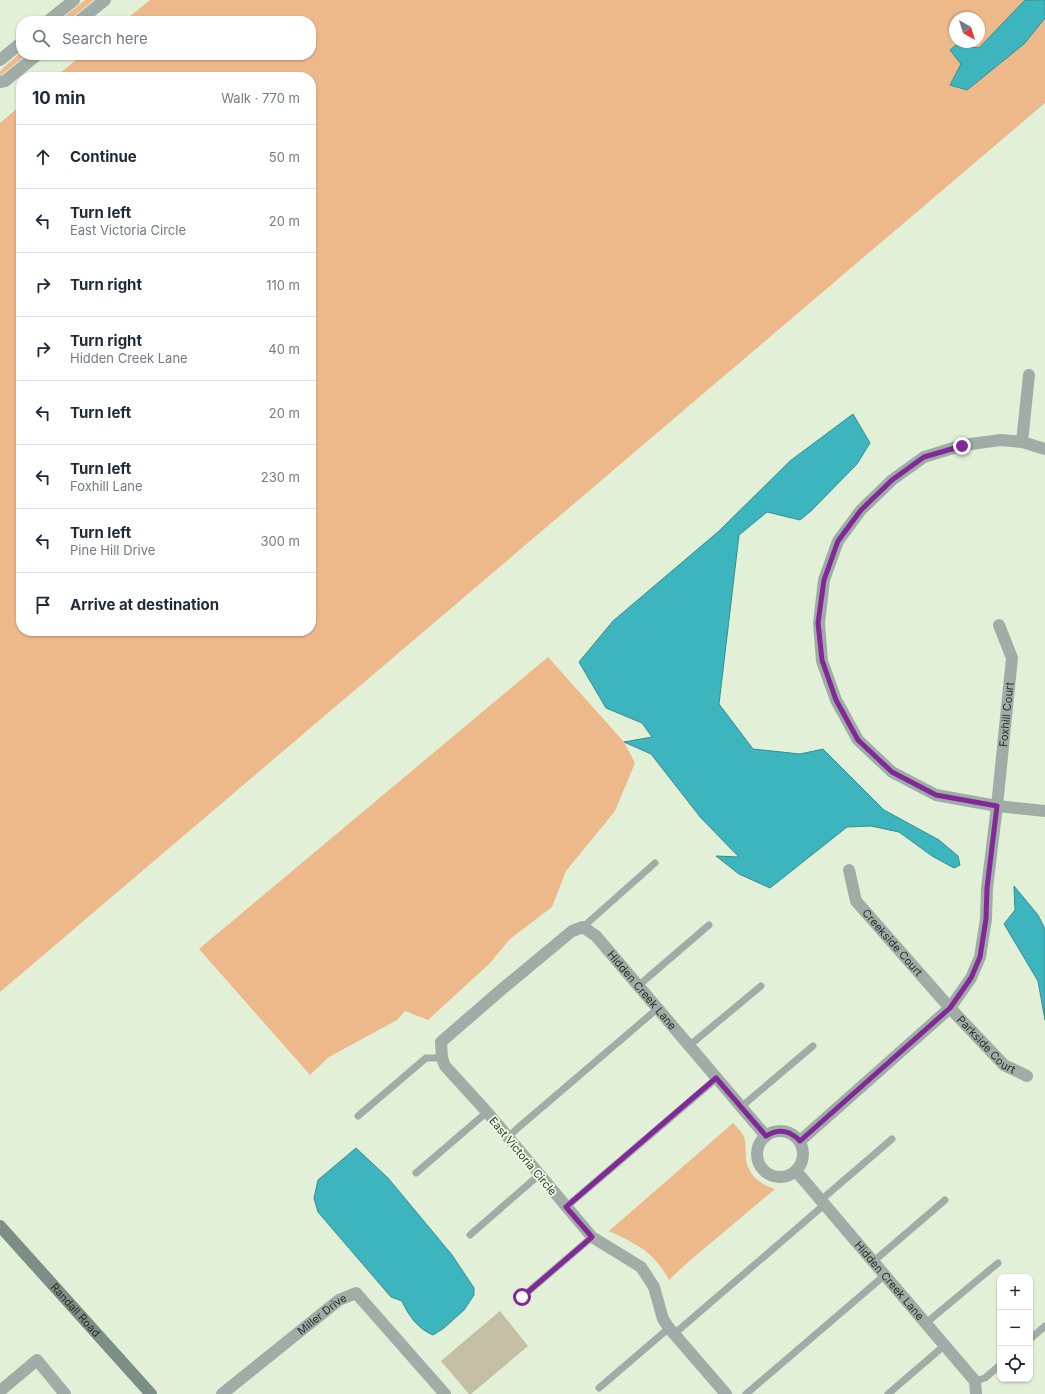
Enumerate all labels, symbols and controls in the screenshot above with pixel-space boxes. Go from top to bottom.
north arrow [949,12,985,48]
search box [16,16,316,60]
icon: search [30,27,52,49]
text: Search here [62,29,148,48]
text: 10 min [32,88,86,108]
text: Walk · 770 m [221,90,300,106]
icon: ahead [32,146,54,168]
text: Continue [70,147,137,166]
text: 50 m [269,149,300,165]
text: Turn left [70,203,131,222]
icon: left [32,210,54,232]
text: 20 m [269,213,300,229]
text: East Victoria Circle [70,222,186,238]
icon: right [32,274,54,296]
text: Turn right [70,275,142,294]
text: 110 m [266,277,300,293]
text: Turn right [70,331,142,350]
icon: right [32,338,54,360]
text: 40 m [268,341,300,357]
text: Hidden Creek Lane [70,350,188,366]
icon: left [32,402,54,424]
text: Turn left [70,403,131,422]
text: 20 m [269,405,300,421]
route end [953,437,971,455]
text: Turn left [70,459,131,478]
icon: left [32,466,54,488]
text: 230 m [261,469,300,485]
text: Foxhill Lane [70,478,142,494]
text: Turn left [70,523,131,542]
icon: left [32,530,54,552]
text: 300 m [261,533,300,549]
text: Pine Hill Drive [70,542,155,558]
icon: arrive [32,594,54,616]
text: Arrive at destination [70,595,219,614]
street label: Foxhill Court [996,681,1017,748]
street label: Creekside Court [859,906,926,979]
street label: Hidden Creek Lane [604,948,680,1033]
street label: Parkside Court [954,1013,1018,1077]
street label: East Victoria Circle [486,1114,560,1198]
street label: Hidden Creek Lane [852,1238,927,1323]
map controls [997,1274,1033,1382]
button: + [997,1274,1033,1310]
street label: Randall Road [48,1280,103,1340]
route start [513,1288,531,1306]
street label: Miller Drive [294,1291,349,1338]
button: − [997,1310,1033,1346]
button: locate [997,1346,1033,1382]

